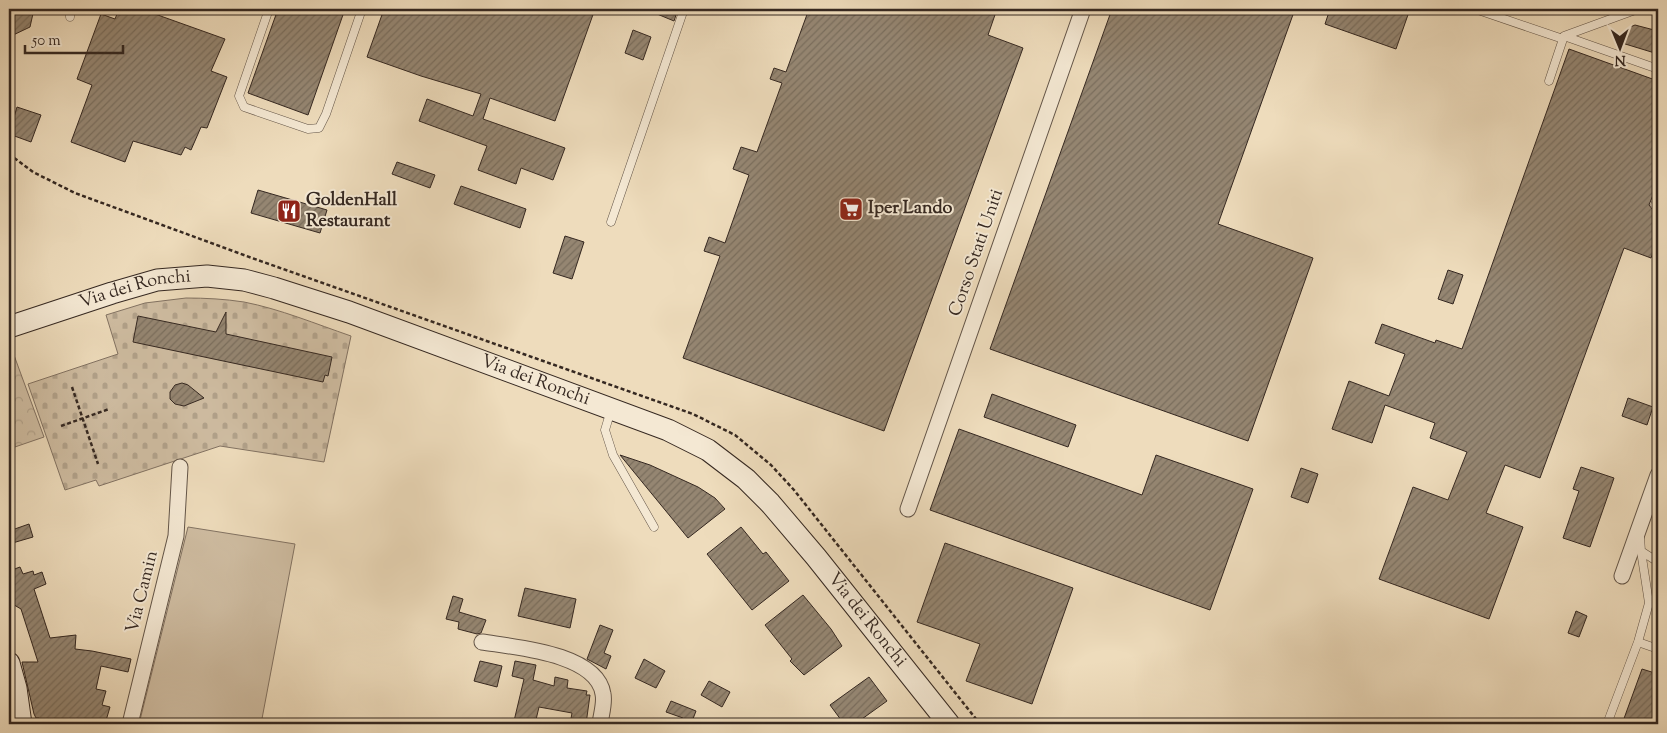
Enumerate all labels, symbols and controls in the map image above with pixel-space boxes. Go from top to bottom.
scale bar [25,22,122,54]
north arrow [1594,22,1644,72]
text: 50 m [31,31,61,52]
text: N [1614,49,1626,69]
street label: Corso Stati Uniti [943,186,1011,320]
place label: GoldenHall Restaurant [306,188,398,235]
supermarket icon: Iper Lando [838,196,864,222]
place label: Iper Lando [868,196,952,222]
restaurant icon: GoldenHall Restaurant [276,198,302,224]
street label: Via dei Ronchi [76,264,192,316]
street label: Via dei Ronchi [477,349,593,413]
street label: Via Camin [120,548,166,636]
street label: Via dei Ronchi [821,567,912,673]

